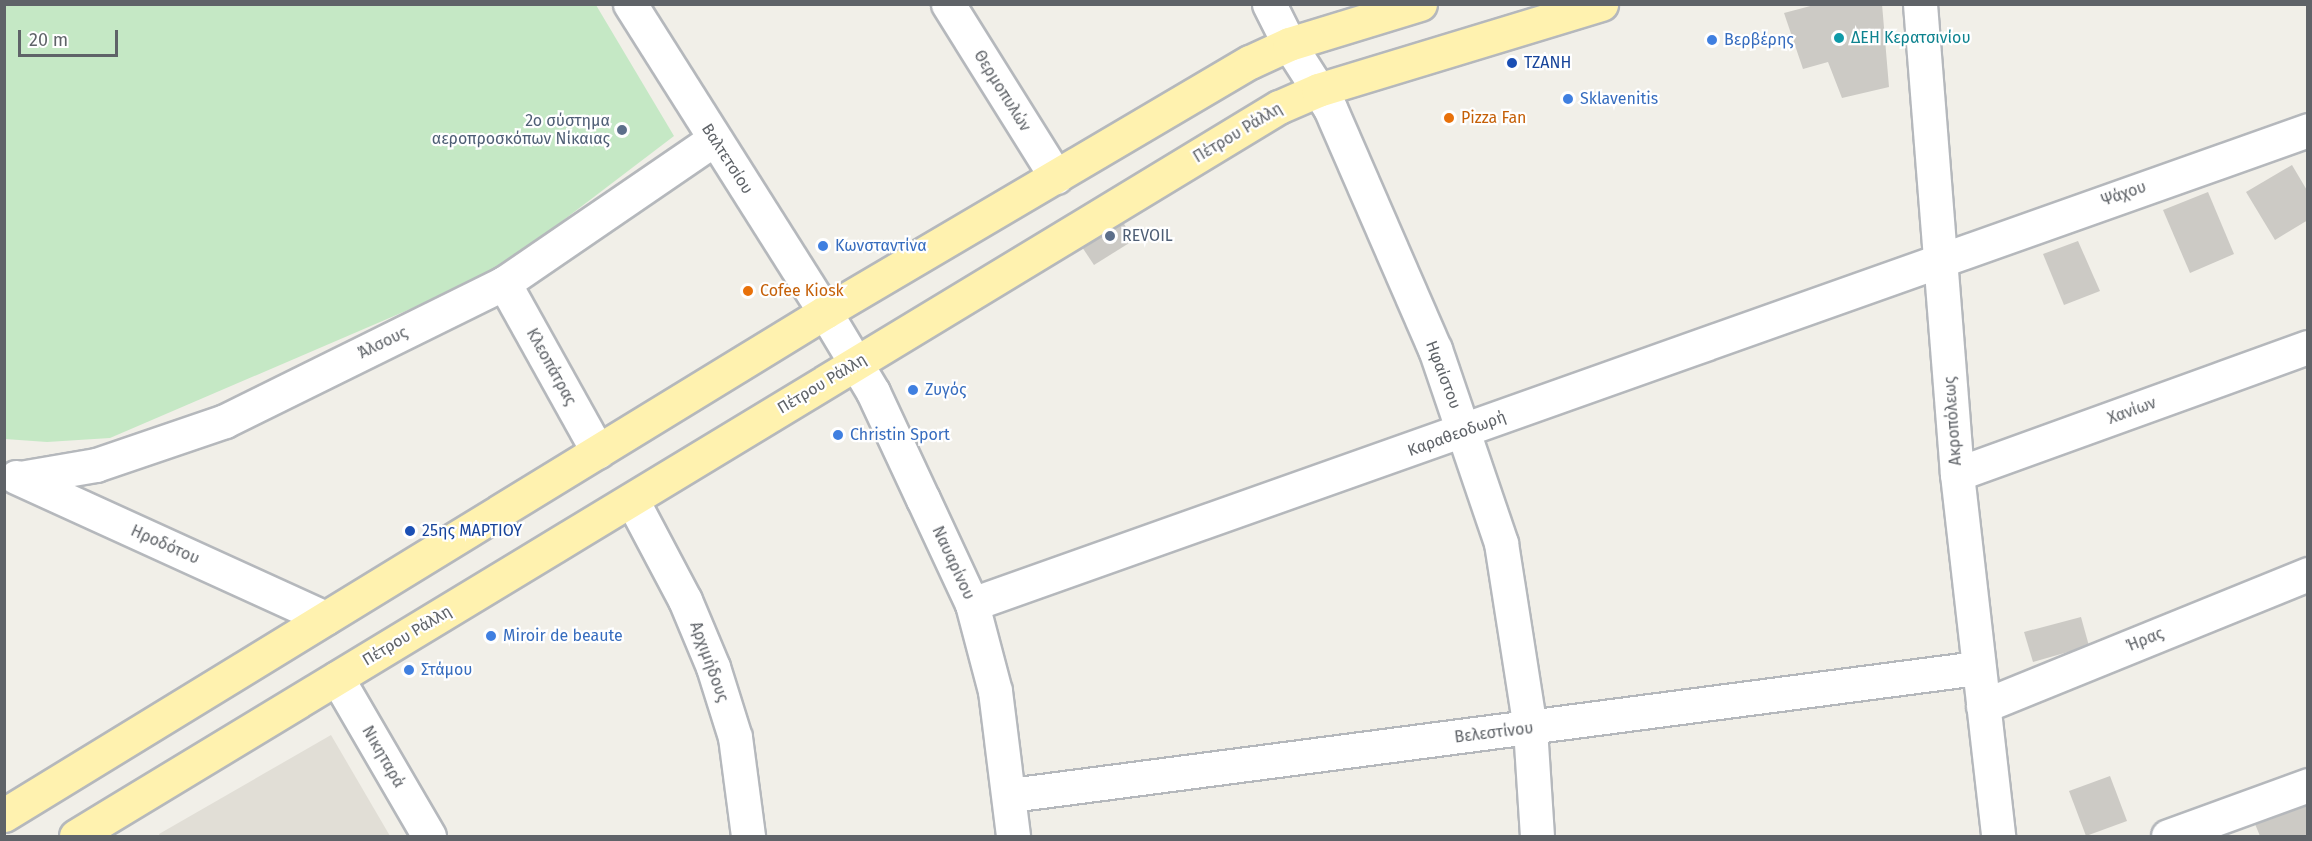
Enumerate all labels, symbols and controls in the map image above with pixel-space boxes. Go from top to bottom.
scale bar [21,18,122,56]
place label: ΔΕΗ Κερατσινίου [1851,28,1971,48]
text: 20 m [29,29,68,51]
place label: Βερβέρης [1724,30,1794,50]
marker: ΔΕΗ Κερατσινίου [1832,31,1846,45]
marker: Βερβέρης [1705,33,1719,47]
street label: Θερμοπυλών [969,47,1035,135]
place label: ΤΖΑΝΗ [1524,53,1571,73]
marker: ΤΖΑΝΗ [1505,56,1519,70]
place label: Sklavenitis [1580,89,1658,109]
marker: Sklavenitis [1561,92,1575,106]
street label: Πέτρου Ράλλη [1190,99,1286,167]
place label: Pizza Fan [1461,108,1526,128]
place label: 2o σύστημα αεροπροσκόπων Νίκαιας [432,111,610,149]
marker: Pizza Fan [1442,111,1456,125]
street label: Βαλτετσίου [697,120,757,198]
marker: 2o σύστημα αεροπροσκόπων Νίκαιας [615,123,629,137]
street label: Ψάχου [2099,177,2149,211]
place label: REVOIL [1122,226,1173,246]
marker: REVOIL [1103,229,1117,243]
place label: Κωνσταντίνα [835,236,927,256]
marker: Κωνσταντίνα [816,239,830,253]
place label: Cofee Kiosk [760,281,844,301]
marker: Cofee Kiosk [741,284,755,298]
street label: Άλσους [355,323,411,363]
street label: Κλεοπάτρας [522,325,580,409]
street label: Ηφαίστου [1421,338,1465,412]
street label: Πέτρου Ράλλη [774,350,870,418]
street label: Ακροπόλεως [1940,376,1966,466]
place label: Ζυγός [925,380,967,400]
marker: Ζυγός [906,383,920,397]
street label: Χανίων [2105,393,2159,429]
street label: Καραθεοδωρή [1405,407,1509,461]
place label: Christin Sport [850,425,950,445]
marker: Christin Sport [831,428,845,442]
street label: Ηροδότου [128,521,202,569]
place label: 25ης ΜΑΡΤΙΟΥ [422,521,522,541]
street label: Ναυαρίνου [928,523,978,603]
marker: 25ης ΜΑΡΤΙΟΥ [403,524,417,538]
street label: Πέτρου Ράλλη [359,602,455,670]
street label: Αρχιμήδους [686,619,732,705]
street label: Ήρας [2124,624,2166,656]
place label: Miroir de beaute [503,626,623,646]
marker: Miroir de beaute [484,629,498,643]
place label: Στάμου [421,660,473,680]
marker: Στάμου [402,663,416,677]
street label: Βελεστίνου [1453,719,1535,747]
street label: Νικηταρά [358,723,408,791]

